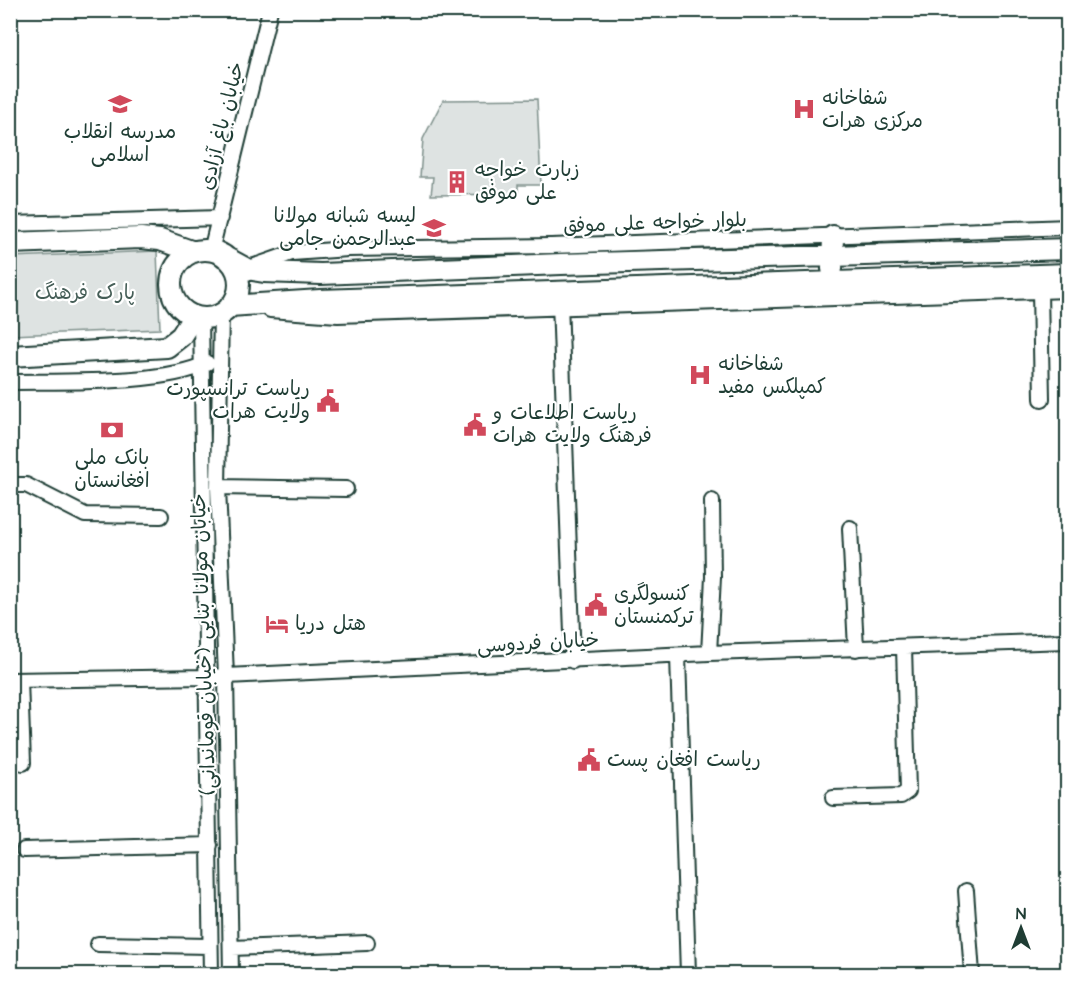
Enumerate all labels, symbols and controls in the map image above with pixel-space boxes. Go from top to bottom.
street label: خیابان باغ آزادی [193,59,251,193]
place label: شفاخانه مرکزی هرات [822,84,923,135]
school or university icon: مدرسه انقلاب اسلامی [107,91,133,117]
hospital icon: شفاخانه مرکزی هرات [791,96,817,122]
place label: مدرسه انقلاب اسلامی [64,118,176,169]
place label: زبارت خواجه علی موفق [475,156,580,207]
building icon: زبارت خواجه علی موفق [444,169,470,195]
place label: لیسه شبانه مولانا عبدالرحمن جامی [273,202,416,253]
street label: بلوار خواجه علی موفق [563,206,747,240]
school or university icon: لیسه شبانه مولانا عبدالرحمن جامی [421,215,447,241]
park label: پارک فرهنگ [35,279,135,307]
place label: شفاخانه کمپلکس مفید [718,350,826,401]
hospital icon: شفاخانه کمپلکس مفید [687,362,713,388]
place label: ریاست ترانسپورت ولایت هرات [166,375,310,426]
public building icon: ریاست ترانسپورت ولایت هرات [315,388,341,414]
place label: ریاست اطلاعات و فرهنگ ولایت هرات [491,399,652,450]
public building icon: ریاست اطلاعات و فرهنگ ولایت هرات [462,412,488,438]
bank icon: بانک ملی افغانستان [99,417,125,443]
place label: بانک ملی افغانستان [74,444,150,495]
street label: خیابان مولانا بنایی (خیابان قوماندانی) [185,493,223,795]
place label: کنسولگری ترکمنستان [614,580,694,631]
public building icon: کنسولگری ترکمنستان [583,592,609,618]
place label: هتل دریا [295,610,366,638]
hotel icon: هتل دریا [264,611,290,637]
street label: خیابان فردوسی [476,626,600,660]
place label: ریاست افغان پست [607,746,761,774]
public building icon: ریاست افغان پست [576,747,602,773]
north arrow [991,898,1051,958]
text: N [1016,903,1026,925]

